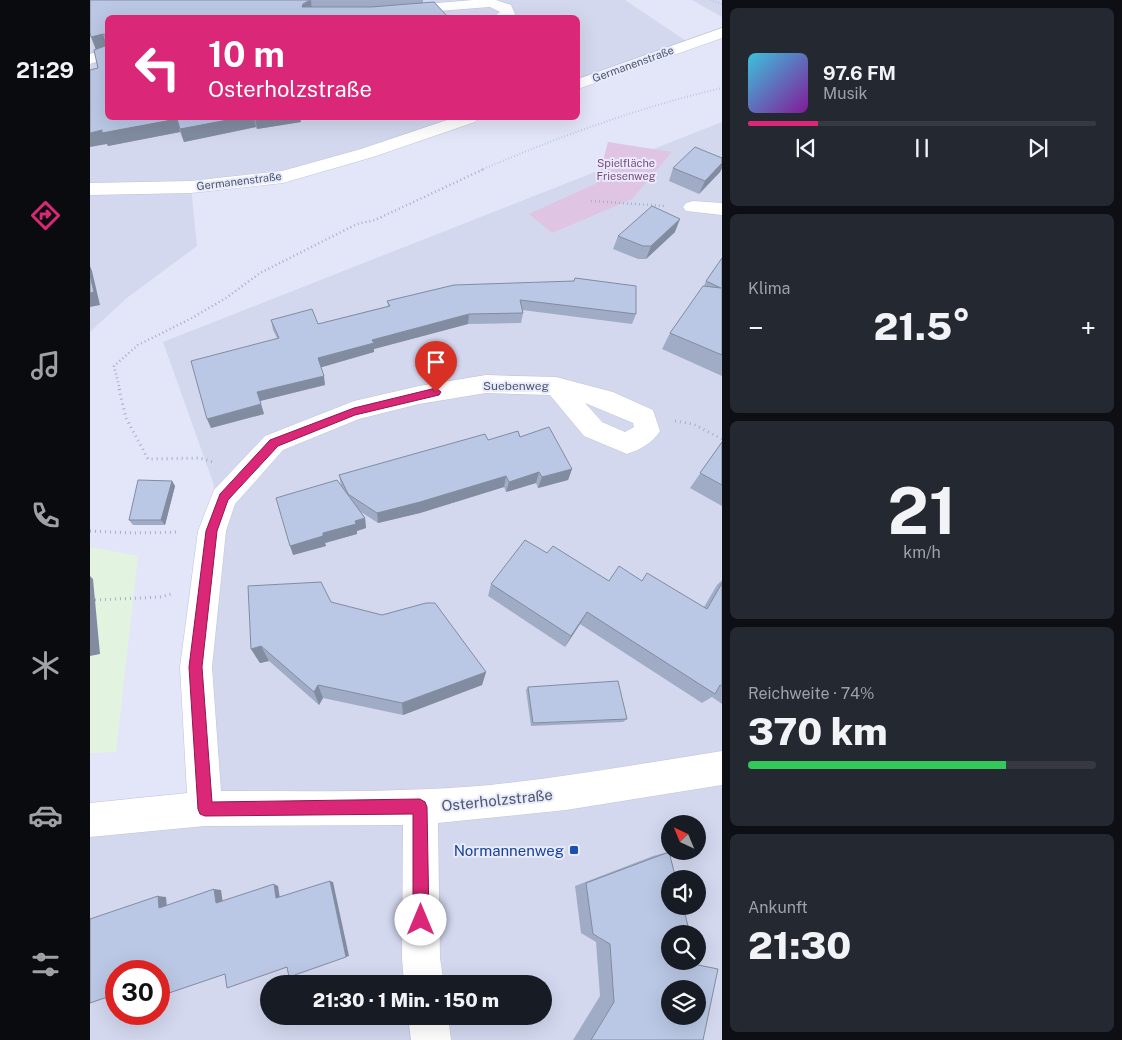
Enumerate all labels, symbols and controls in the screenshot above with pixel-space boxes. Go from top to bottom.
text: 10 m [208,34,285,75]
icon: left [125,35,190,100]
street label: Germanenstraße [591,44,675,84]
text: 21:29 [16,57,74,83]
text: 97.6 FM [823,62,896,84]
text: Osterholzstraße [208,76,372,102]
text: Musik [823,84,868,103]
icon: previous [792,134,820,162]
icon: pause [908,134,936,162]
icon: next [1024,134,1052,162]
park label: Spielfläche Friesenweg [596,157,656,182]
street label: Germanenstraße [196,170,282,192]
icon: directions [28,198,63,233]
text: Klima [748,279,790,298]
text: 21.5° [874,304,970,349]
text: − [748,311,764,344]
text: + [1080,311,1096,344]
pin [415,341,457,392]
icon: music [28,348,63,383]
icon: arrive [422,348,450,376]
street label: Suebenweg [483,379,549,393]
text: 21 [887,472,957,549]
icon: phone [28,498,63,533]
text: km/h [903,543,941,562]
icon: climate [28,648,63,683]
text: Reichweite · 74% [748,684,875,703]
text: 370 km [748,709,888,754]
street label: Osterholzstraße [440,786,554,814]
icon: car [28,798,63,833]
north arrow [661,815,706,860]
map controls [661,815,706,1025]
place label: Normannenweg [454,842,564,859]
marker: Normannenweg [568,844,580,856]
button: sound [661,870,706,915]
position arrow [394,893,446,945]
text: Ankunft [748,898,808,917]
text: 21:30 [748,923,851,968]
button: search [661,925,706,970]
icon: filters [28,947,63,982]
speed limit sign: 30 [105,960,170,1025]
button: layers [661,980,706,1025]
text: 21:30 · 1 Min. · 150 m [313,989,499,1011]

